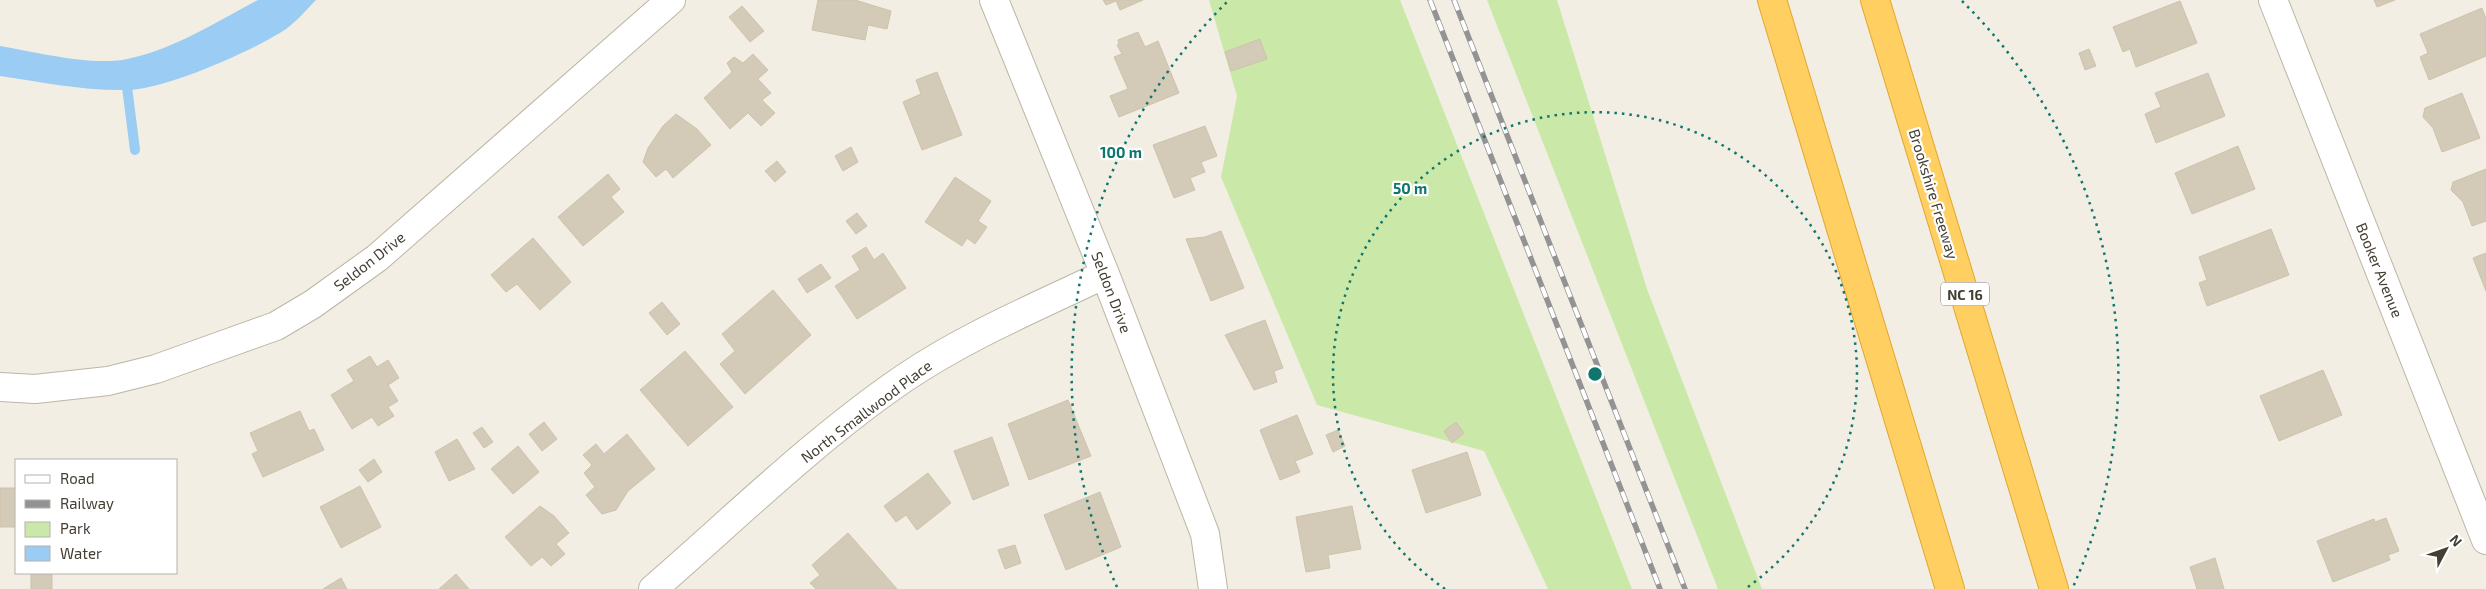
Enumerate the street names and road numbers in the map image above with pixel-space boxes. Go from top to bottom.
street label: Brookshire Freeway [1906,127,1962,261]
street label: Booker Avenue [2353,220,2407,320]
street label: Seldon Drive [330,228,408,294]
street label: Seldon Drive [1088,249,1136,335]
road number: NC 16 [1941,282,1989,306]
street label: North Smallwood Place [797,356,935,466]

